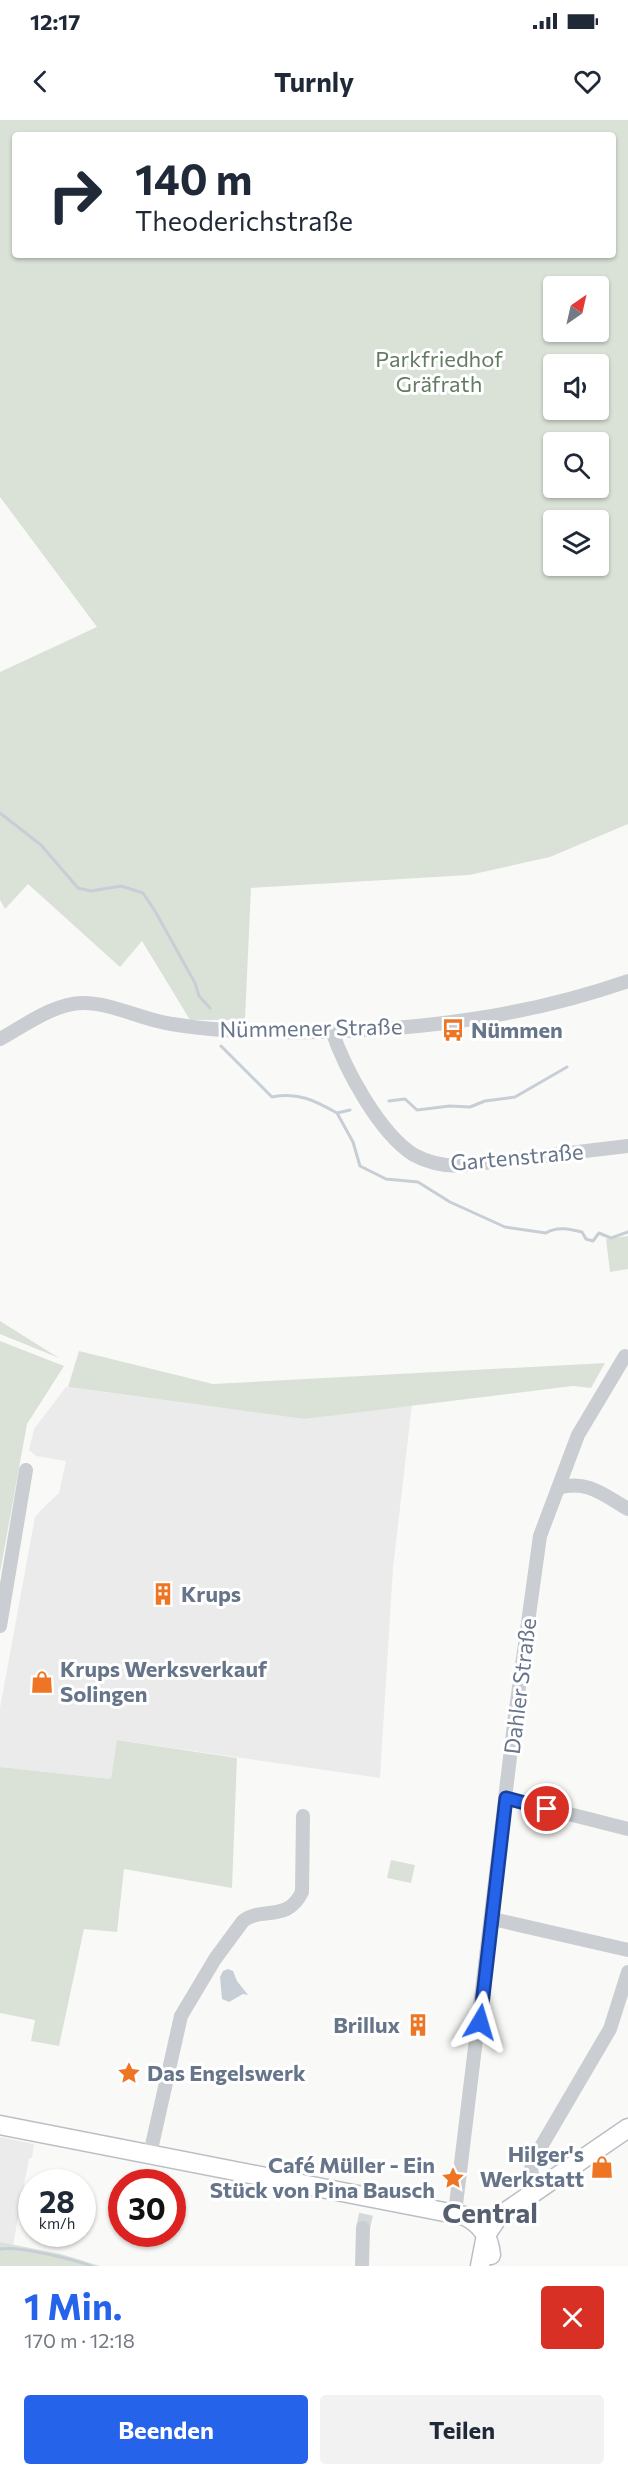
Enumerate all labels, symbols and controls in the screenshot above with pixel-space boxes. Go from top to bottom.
text: 12:17 [30,8,80,35]
icon: back [24,65,57,98]
text: Turnly [274,65,354,98]
icon: heart [571,65,604,98]
text: 140 m [135,152,252,204]
icon: right [36,156,114,234]
text: Theoderichstraße [135,204,353,237]
north arrow [543,276,609,342]
map controls [543,276,609,576]
park label: Parkfriedhof Gräfrath [375,345,503,397]
button: sound [543,354,609,420]
button: search [543,432,609,498]
button: layers [543,510,609,576]
street label: Nümmener Straße [219,1012,403,1043]
place label: Nümmen [471,1016,563,1043]
bus stop icon: Nümmen [440,1017,466,1043]
street label: Gartenstraße [449,1137,585,1176]
place label: Krups [181,1580,241,1607]
building icon: Krups [150,1581,176,1607]
street label: Dahler Straße [498,1616,541,1756]
place label: Krups Werksverkauf Solingen [60,1655,268,1707]
shop icon: Krups Werksverkauf Solingen [29,1669,55,1695]
pin [521,1783,572,1834]
icon: arrive [530,1792,563,1825]
position arrow [448,1990,512,2054]
place label: Brillux [333,2011,401,2038]
building icon: Brillux [405,2012,431,2038]
place label: Das Engelswerk [147,2059,306,2086]
place icon: Das Engelswerk [116,2060,142,2086]
place label: Hilger's Werkstatt [480,2140,584,2192]
place label: Café Müller - Ein Stück von Pina Bausch [210,2151,435,2203]
shop icon: Hilger's Werkstatt [589,2154,615,2180]
place icon: Café Müller - Ein Stück von Pina Bausch [440,2165,466,2191]
speed limit sign: 30 [108,2169,186,2247]
text: 28 [39,2182,75,2219]
district label: Central [442,2195,538,2229]
text: km/h [39,2214,75,2232]
text: 1 Min. [24,2283,122,2327]
button: close [541,2286,604,2349]
text: 170 m · 12:18 [24,2328,135,2352]
button: Beenden [24,2395,308,2464]
button: Teilen [320,2395,604,2464]

